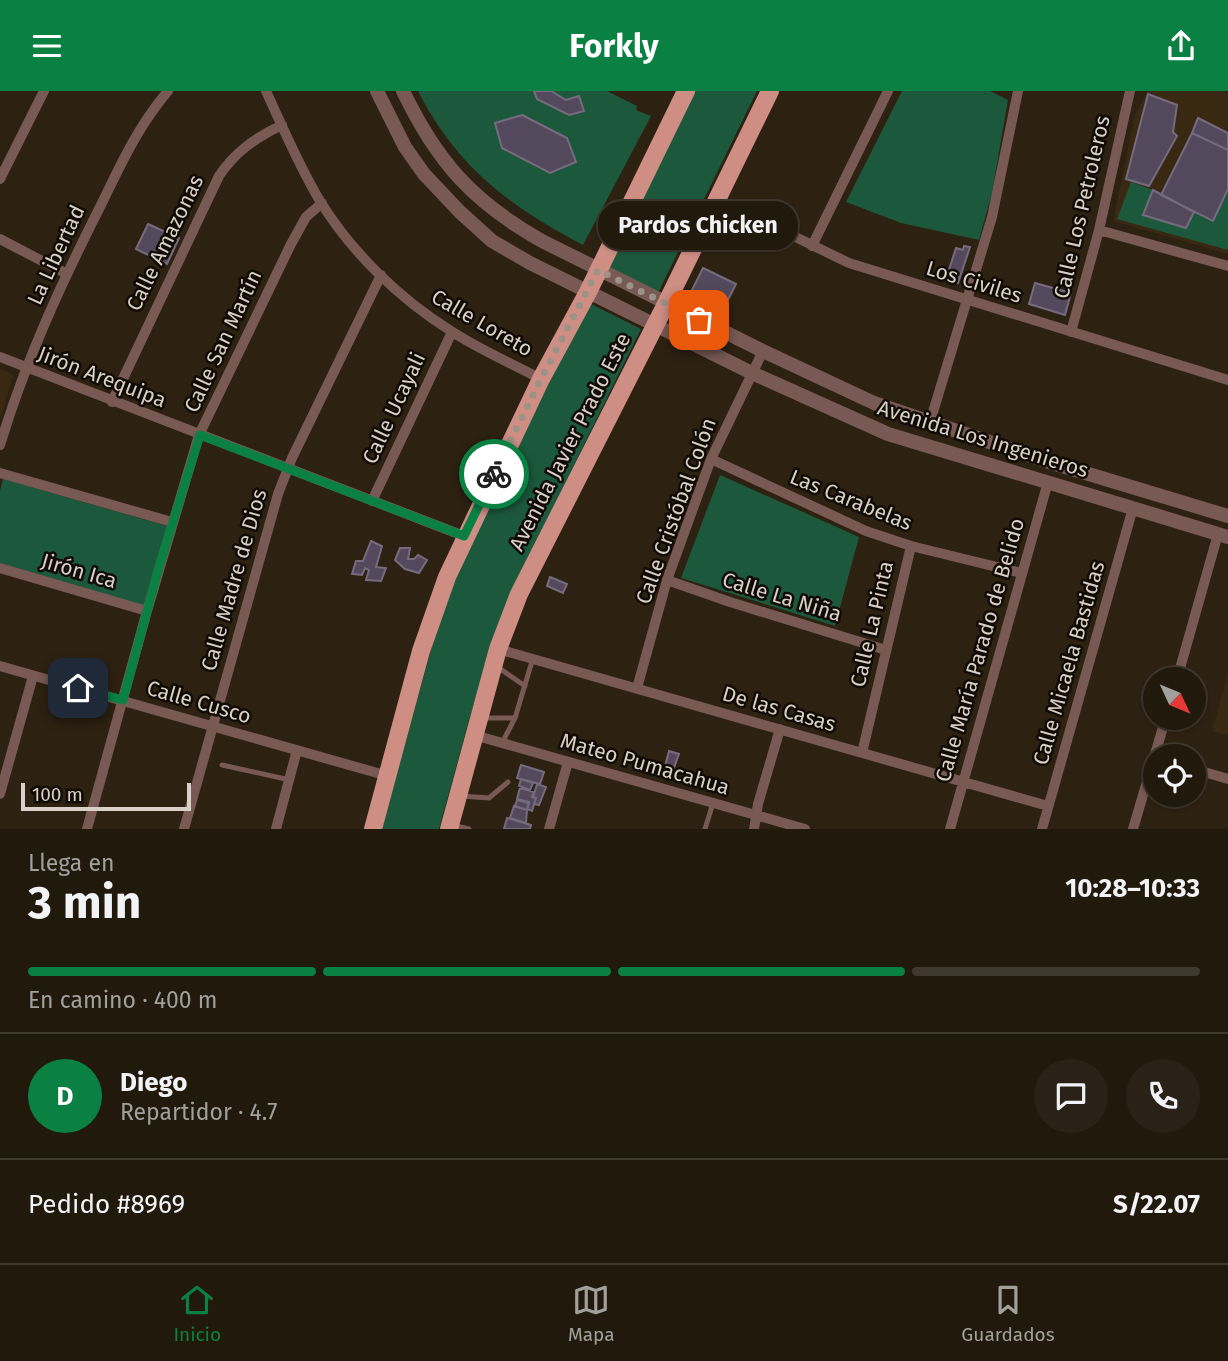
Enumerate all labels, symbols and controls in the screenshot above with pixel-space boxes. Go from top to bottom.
icon: menu [28,27,66,65]
text: Forkly [569,27,659,65]
icon: share [1162,27,1200,65]
street label: Calle Los Petroleros [1048,113,1116,301]
street label: Calle Amazonas [121,171,209,315]
street label: La Libertad [22,201,90,309]
callout: Pardos Chicken [599,201,799,250]
text: Pardos Chicken [618,211,778,239]
street label: Los Civiles [923,255,1025,309]
street label: Calle San Martín [179,266,267,416]
street label: Calle Loreto [427,284,537,362]
pin [669,290,729,350]
icon: bag [680,301,718,339]
street label: Avenida Javier Prado Este [504,329,636,555]
street label: Jirón Arequipa [34,341,170,413]
street label: Calle Ucayali [357,348,431,468]
street label: Avenida Los Ingenieros [875,395,1092,483]
street label: Calle Cristóbal Colón [630,414,722,608]
courier [459,439,529,509]
icon: bike [475,455,513,493]
street label: Las Carabelas [786,464,916,536]
street label: Calle Madre de Dios [196,486,272,674]
street label: Calle María Parado de Belido [930,515,1030,785]
street label: Jirón Ica [38,548,120,594]
street label: Calle La Pinta [845,558,899,690]
street label: Calle Micaela Bastidas [1027,558,1111,768]
street label: Calle La Niña [719,567,845,627]
pin [48,658,108,718]
north arrow [1143,667,1206,730]
map controls [1143,667,1206,807]
icon: home [59,669,97,707]
street label: Calle Cusco [144,675,254,729]
street label: De las Casas [719,680,839,738]
street label: Mateo Pumacahua [557,727,733,801]
button: locate [1143,744,1206,807]
scale bar [21,780,191,812]
text: 100 m [32,783,83,806]
text: Llega en [28,849,114,877]
text: 10:28–10:33 [1065,873,1200,904]
text: 3 min [28,875,141,930]
text: En camino · 400 m [28,986,217,1014]
button: chat [1034,1059,1108,1133]
button: phone [1126,1059,1200,1133]
text: Diego [120,1067,188,1098]
text: D [57,1081,73,1112]
text: Repartidor · 4.7 [120,1098,277,1126]
text: Pedido #8969 [28,1189,185,1220]
text: S/22.07 [1113,1189,1200,1220]
tab: Inicio [173,1281,221,1346]
tab: Mapa [568,1281,614,1346]
tab: Guardados [961,1281,1055,1346]

